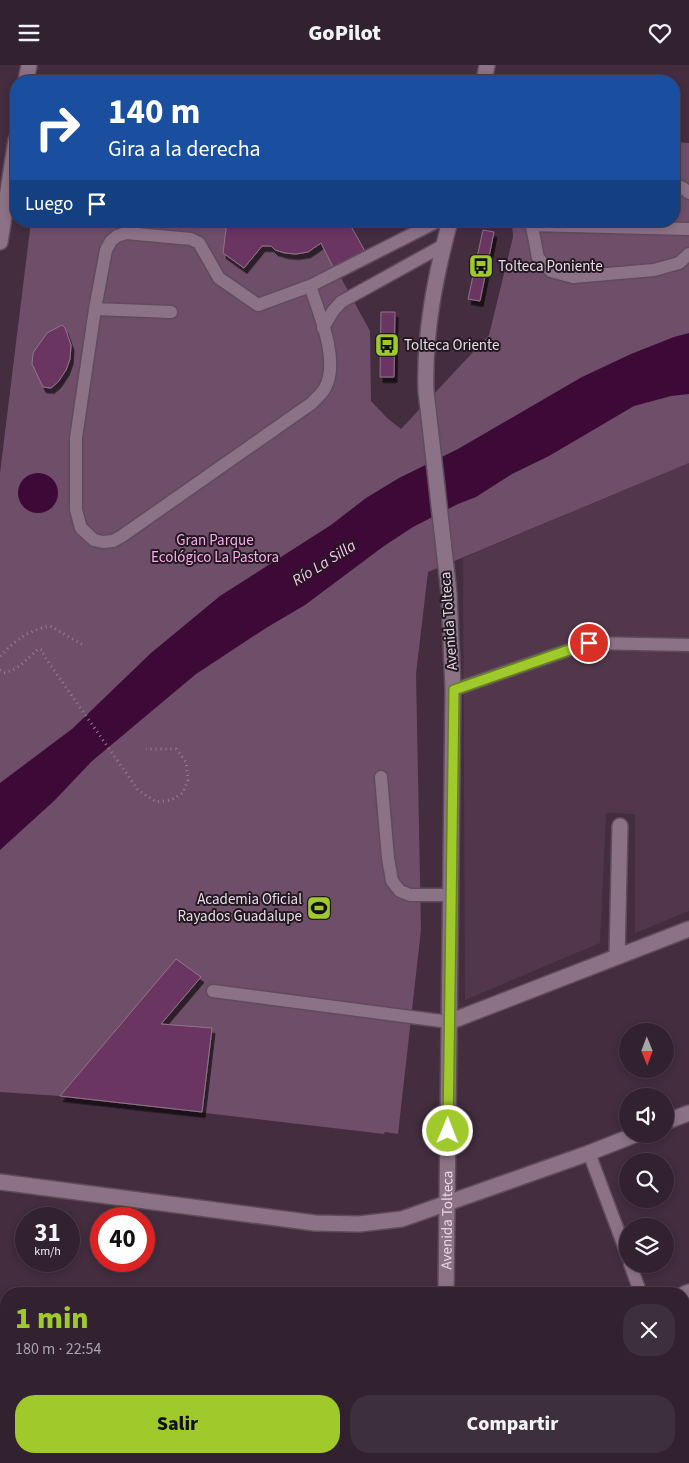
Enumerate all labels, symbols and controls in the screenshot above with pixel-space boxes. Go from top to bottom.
text: GoPilot [308,17,381,49]
icon: menu [15,19,43,47]
icon: heart [646,19,674,47]
text: 140 m [108,87,200,137]
icon: right [25,95,90,160]
text: Gira a la derecha [108,133,261,165]
icon: arrive [83,190,111,218]
text: Luego [25,191,73,218]
bus stop icon: Tolteca Poniente [468,253,494,279]
place label: Tolteca Poniente [498,256,603,277]
bus stop icon: Tolteca Oriente [374,332,400,358]
place label: Tolteca Oriente [404,335,499,356]
park label: Gran Parque Ecológico La Pastora [151,530,279,568]
water label: Río La Silla [288,535,360,591]
street label: Avenida Tolteca [435,571,463,671]
pin [568,622,610,664]
icon: arrive [575,629,603,657]
place label: Academia Oficial Rayados Guadalupe [177,889,302,927]
sports icon: Academia Oficial Rayados Guadalupe [306,895,332,921]
north arrow [619,1023,674,1077]
map controls [619,1023,674,1273]
button: sound [619,1088,674,1143]
position arrow [421,1104,473,1156]
button: search [619,1153,674,1208]
street label: Avenida Tolteca [436,1170,458,1270]
speed limit sign: 40 [90,1207,155,1272]
text: 31 [34,1215,61,1251]
button: layers [619,1218,674,1273]
text: km/h [34,1243,61,1260]
text: 1 min [15,1297,89,1340]
button: close [623,1304,675,1356]
text: 180 m · 22:54 [15,1338,102,1360]
button: Salir [15,1395,340,1453]
button: Compartir [350,1395,675,1453]

